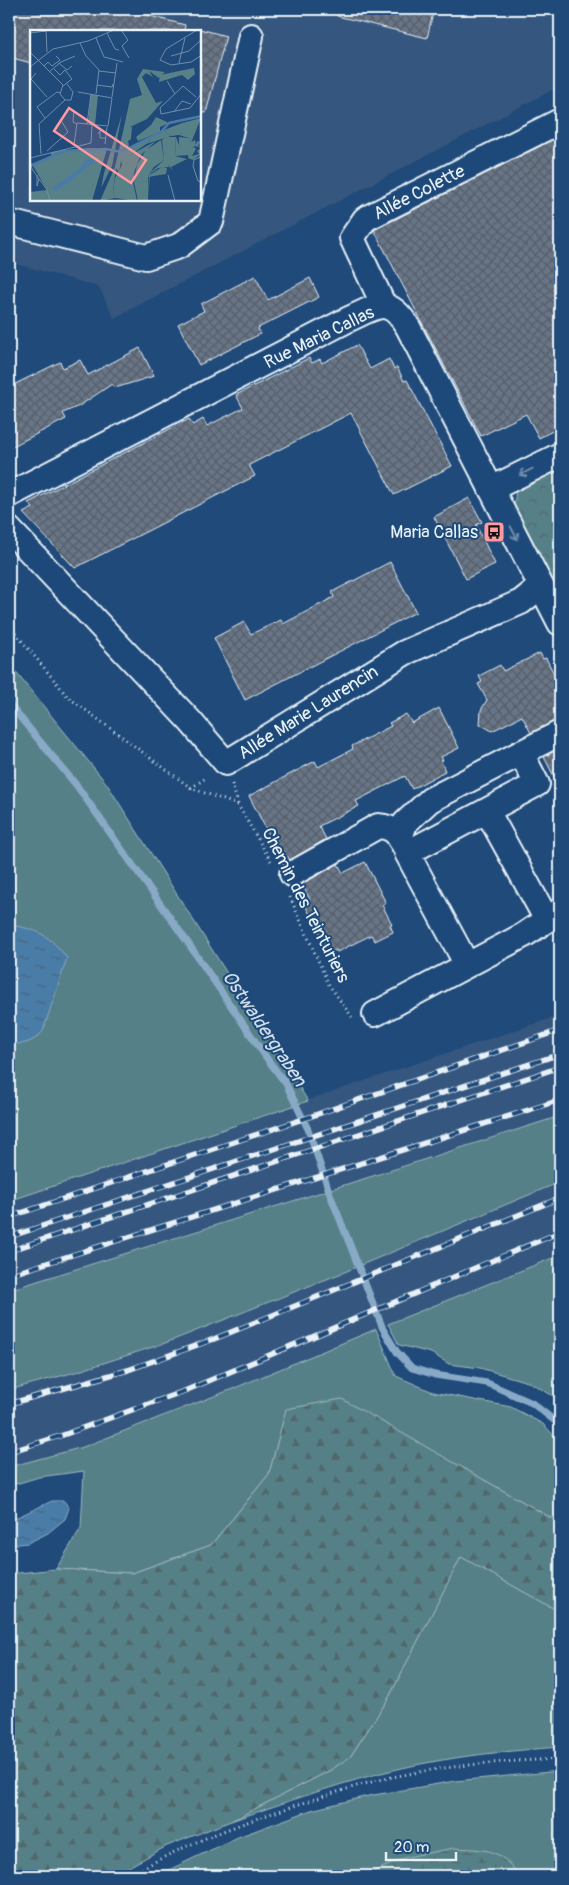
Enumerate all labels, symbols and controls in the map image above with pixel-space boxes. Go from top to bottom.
inset map [30,30,201,201]
street label: Allée Colette [369,159,469,225]
street label: Rue Maria Callas [260,301,378,374]
one-way arrow [519,468,534,477]
bus stop icon: Maria Callas [482,520,506,544]
place label: Maria Callas [390,521,478,544]
one-way arrow [510,525,519,540]
street label: Allée Marie Laurencin [234,660,382,765]
street label: Chemin des Teinturiers [256,824,355,987]
water label: Ostwaldergraben [217,966,312,1092]
scale bar [386,1830,456,1862]
text: 20 m [394,1838,429,1857]

